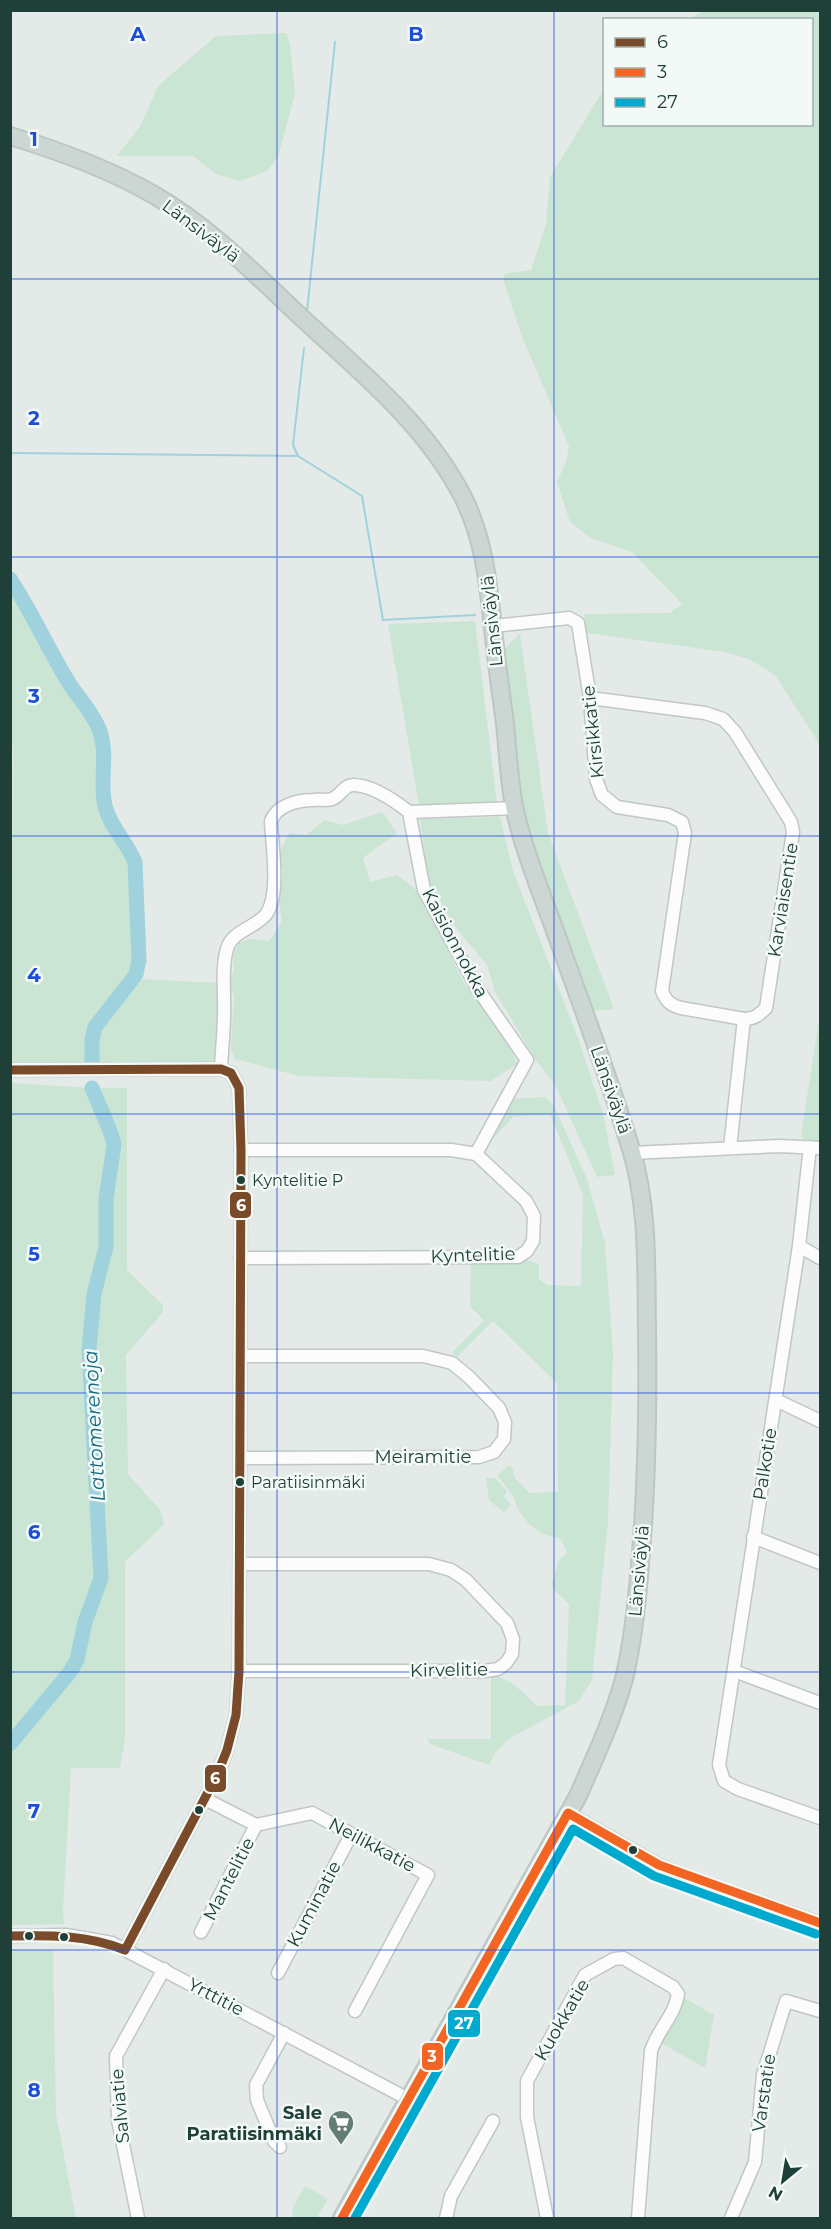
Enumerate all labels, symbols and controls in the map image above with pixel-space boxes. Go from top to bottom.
legend [603,18,813,126]
text: A [129,22,146,46]
text: B [408,22,424,46]
text: 6 [657,31,668,53]
text: 3 [657,61,667,83]
text: 27 [657,91,678,113]
text: 1 [30,127,38,151]
street label: Länsiväylä [158,195,244,267]
text: 2 [28,406,40,430]
street label: Länsiväylä [476,574,508,668]
text: 3 [27,684,40,708]
street label: Kirsikkatie [577,684,609,780]
street label: Karviaisentie [763,841,803,959]
street label: Kaisionnokka [417,885,493,1001]
text: 4 [27,963,41,987]
street label: Länsiväylä [586,1043,636,1137]
place label: Kyntelitie P [252,1171,343,1190]
marker: Kyntelitie P [235,1174,247,1186]
line badge: 6 [229,1191,252,1219]
text: 6 [236,1196,246,1215]
text: 5 [28,1242,40,1266]
street label: Kyntelitie [430,1243,516,1267]
water label: Lattomerenoja [78,1350,110,1502]
street label: Palkotie [748,1426,782,1502]
street label: Meiramitie [375,1446,472,1468]
place label: Paratiisinmäki [251,1473,365,1492]
marker: Paratiisinmäki [234,1476,246,1488]
text: 6 [28,1520,41,1544]
street label: Länsiväylä [624,1524,654,1618]
street label: Kirvelitie [410,1658,488,1682]
line badge: 6 [204,1764,227,1793]
text: 6 [210,1769,220,1788]
text: 7 [28,1799,40,1823]
unlabelled marker [193,1804,205,1816]
street label: Neilikkatie [325,1813,419,1877]
street label: Mantelitie [199,1834,259,1924]
unlabelled marker [627,1844,639,1856]
street label: Kuminatie [282,1857,346,1951]
unlabelled marker [23,1930,35,1942]
unlabelled marker [58,1931,70,1943]
street label: Yrttitie [184,1973,248,2021]
street label: Kuokkatie [530,1975,594,2065]
line badge: 27 [447,2009,481,2038]
text: 27 [454,2014,474,2033]
line badge: 3 [421,2042,444,2071]
text: 3 [426,2047,437,2066]
street label: Varstatie [748,2052,780,2134]
street label: Salviatie [106,2068,134,2144]
text: 8 [27,2078,41,2102]
place label: Sale Paratiisinmäki [187,2102,322,2145]
supermarket icon: Sale Paratiisinmäki [326,2108,356,2146]
north arrow [753,2151,813,2211]
text: N [765,2182,786,2205]

